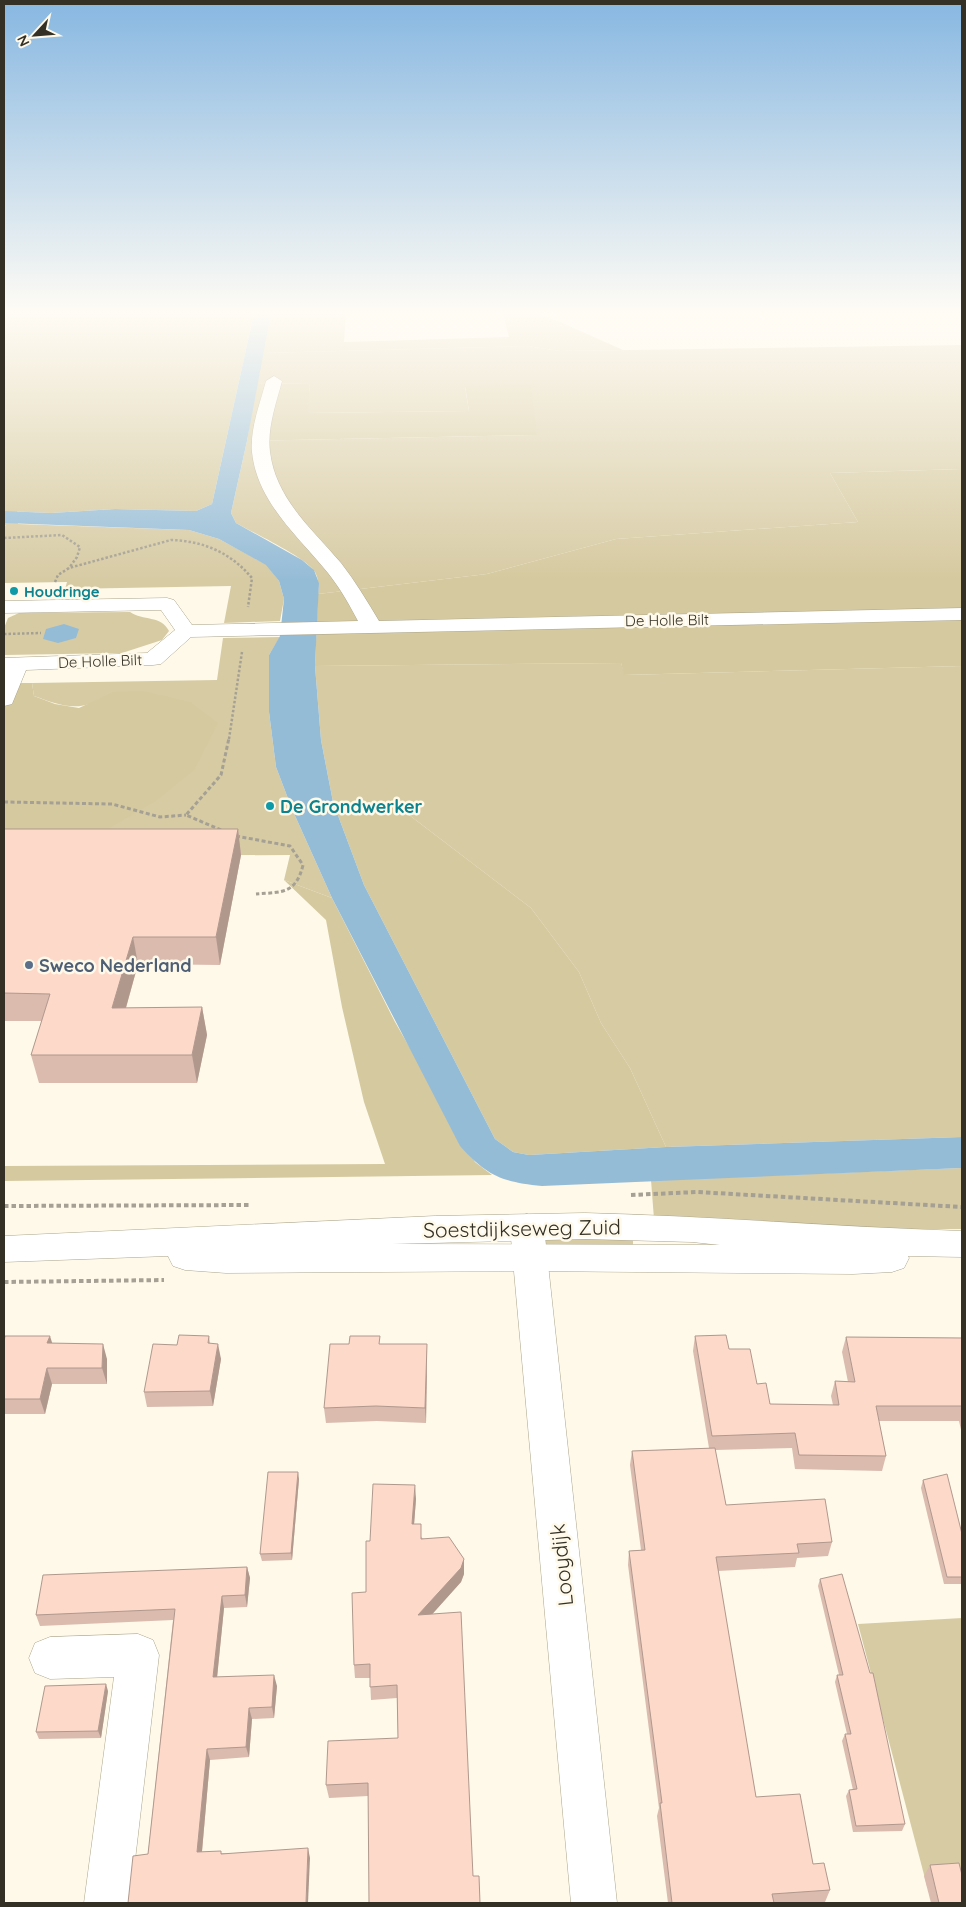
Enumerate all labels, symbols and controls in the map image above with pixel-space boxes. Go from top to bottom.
north arrow [10,10,60,60]
text: N [13,32,34,49]
place label: Houdringe [24,582,100,601]
marker: Houdringe [8,585,20,597]
street label: De Holle Bilt [625,610,709,630]
street label: De Holle Bilt [58,650,142,672]
place label: De Grondwerker [280,795,423,818]
marker: De Grondwerker [264,800,276,812]
place label: Sweco Nederland [39,954,192,977]
marker: Sweco Nederland [23,959,35,971]
street label: Soestdijkseweg Zuid [423,1213,621,1243]
street label: Looydijk [544,1523,578,1607]

